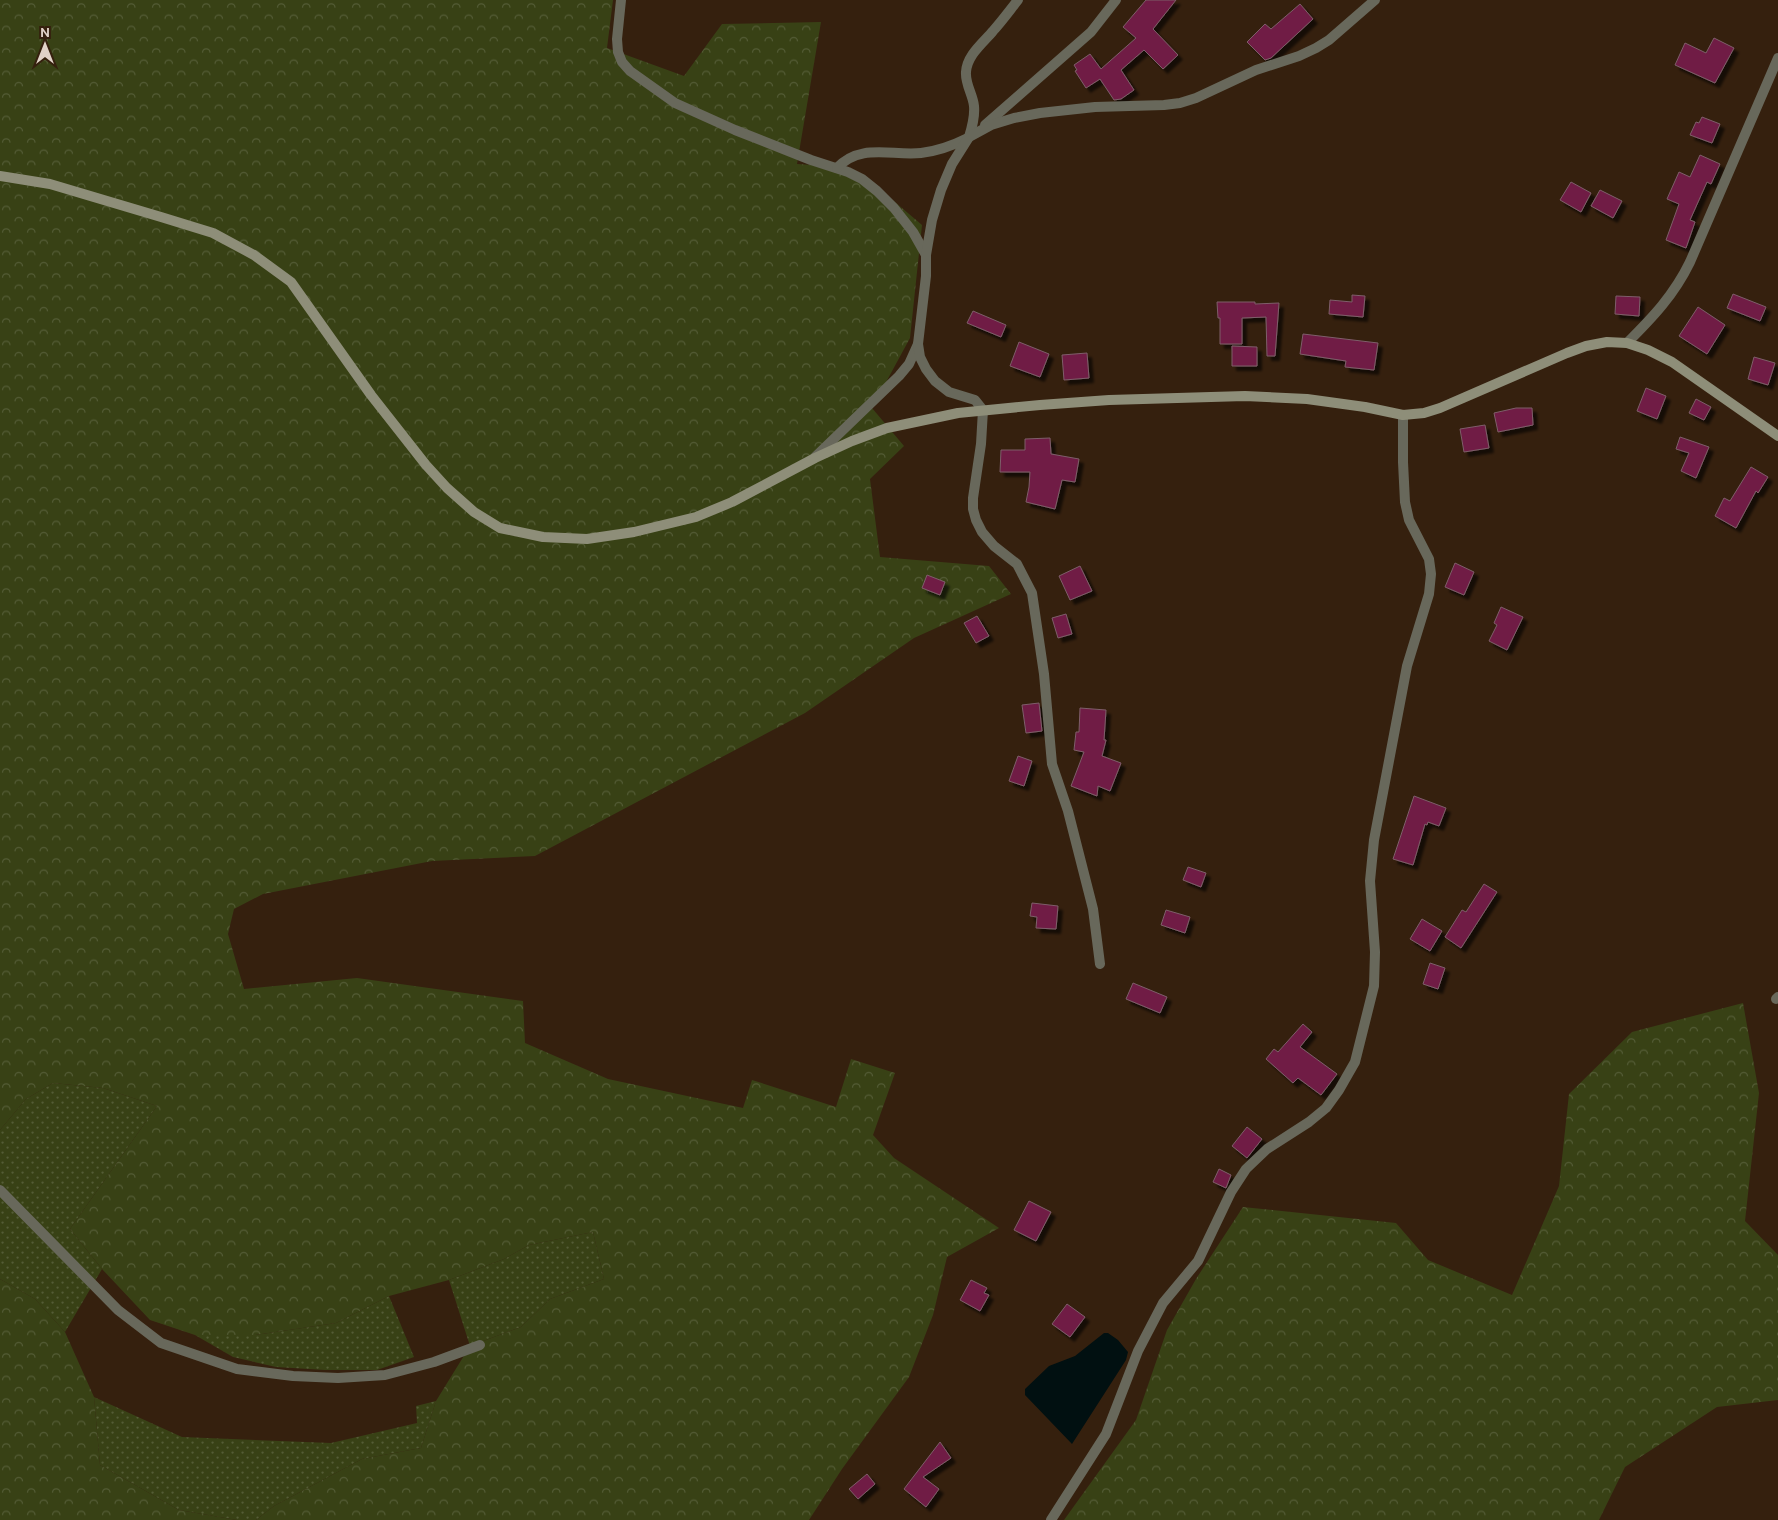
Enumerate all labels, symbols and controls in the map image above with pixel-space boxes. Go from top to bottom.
north arrow [20,20,70,70]
text: N [40,25,50,42]

